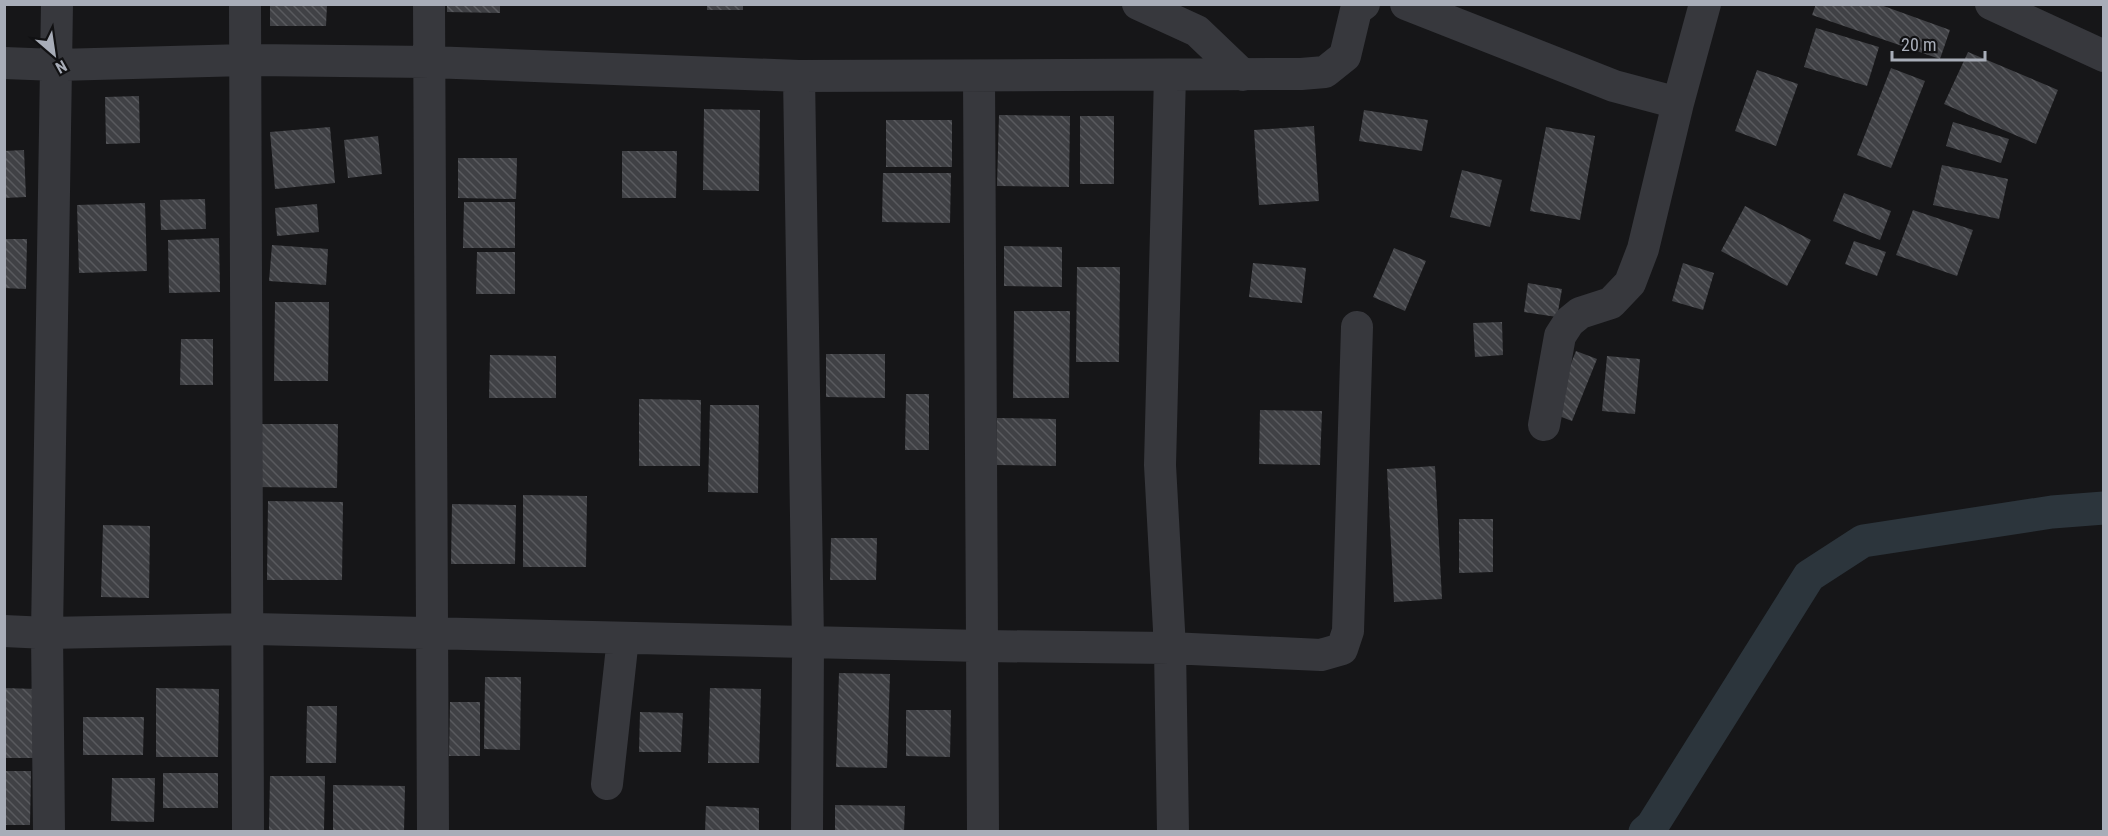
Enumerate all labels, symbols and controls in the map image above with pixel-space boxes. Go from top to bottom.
north arrow [24,24,84,84]
scale bar [1892,24,1985,62]
text: 20 m [1901,34,1936,55]
text: N [52,56,70,77]

